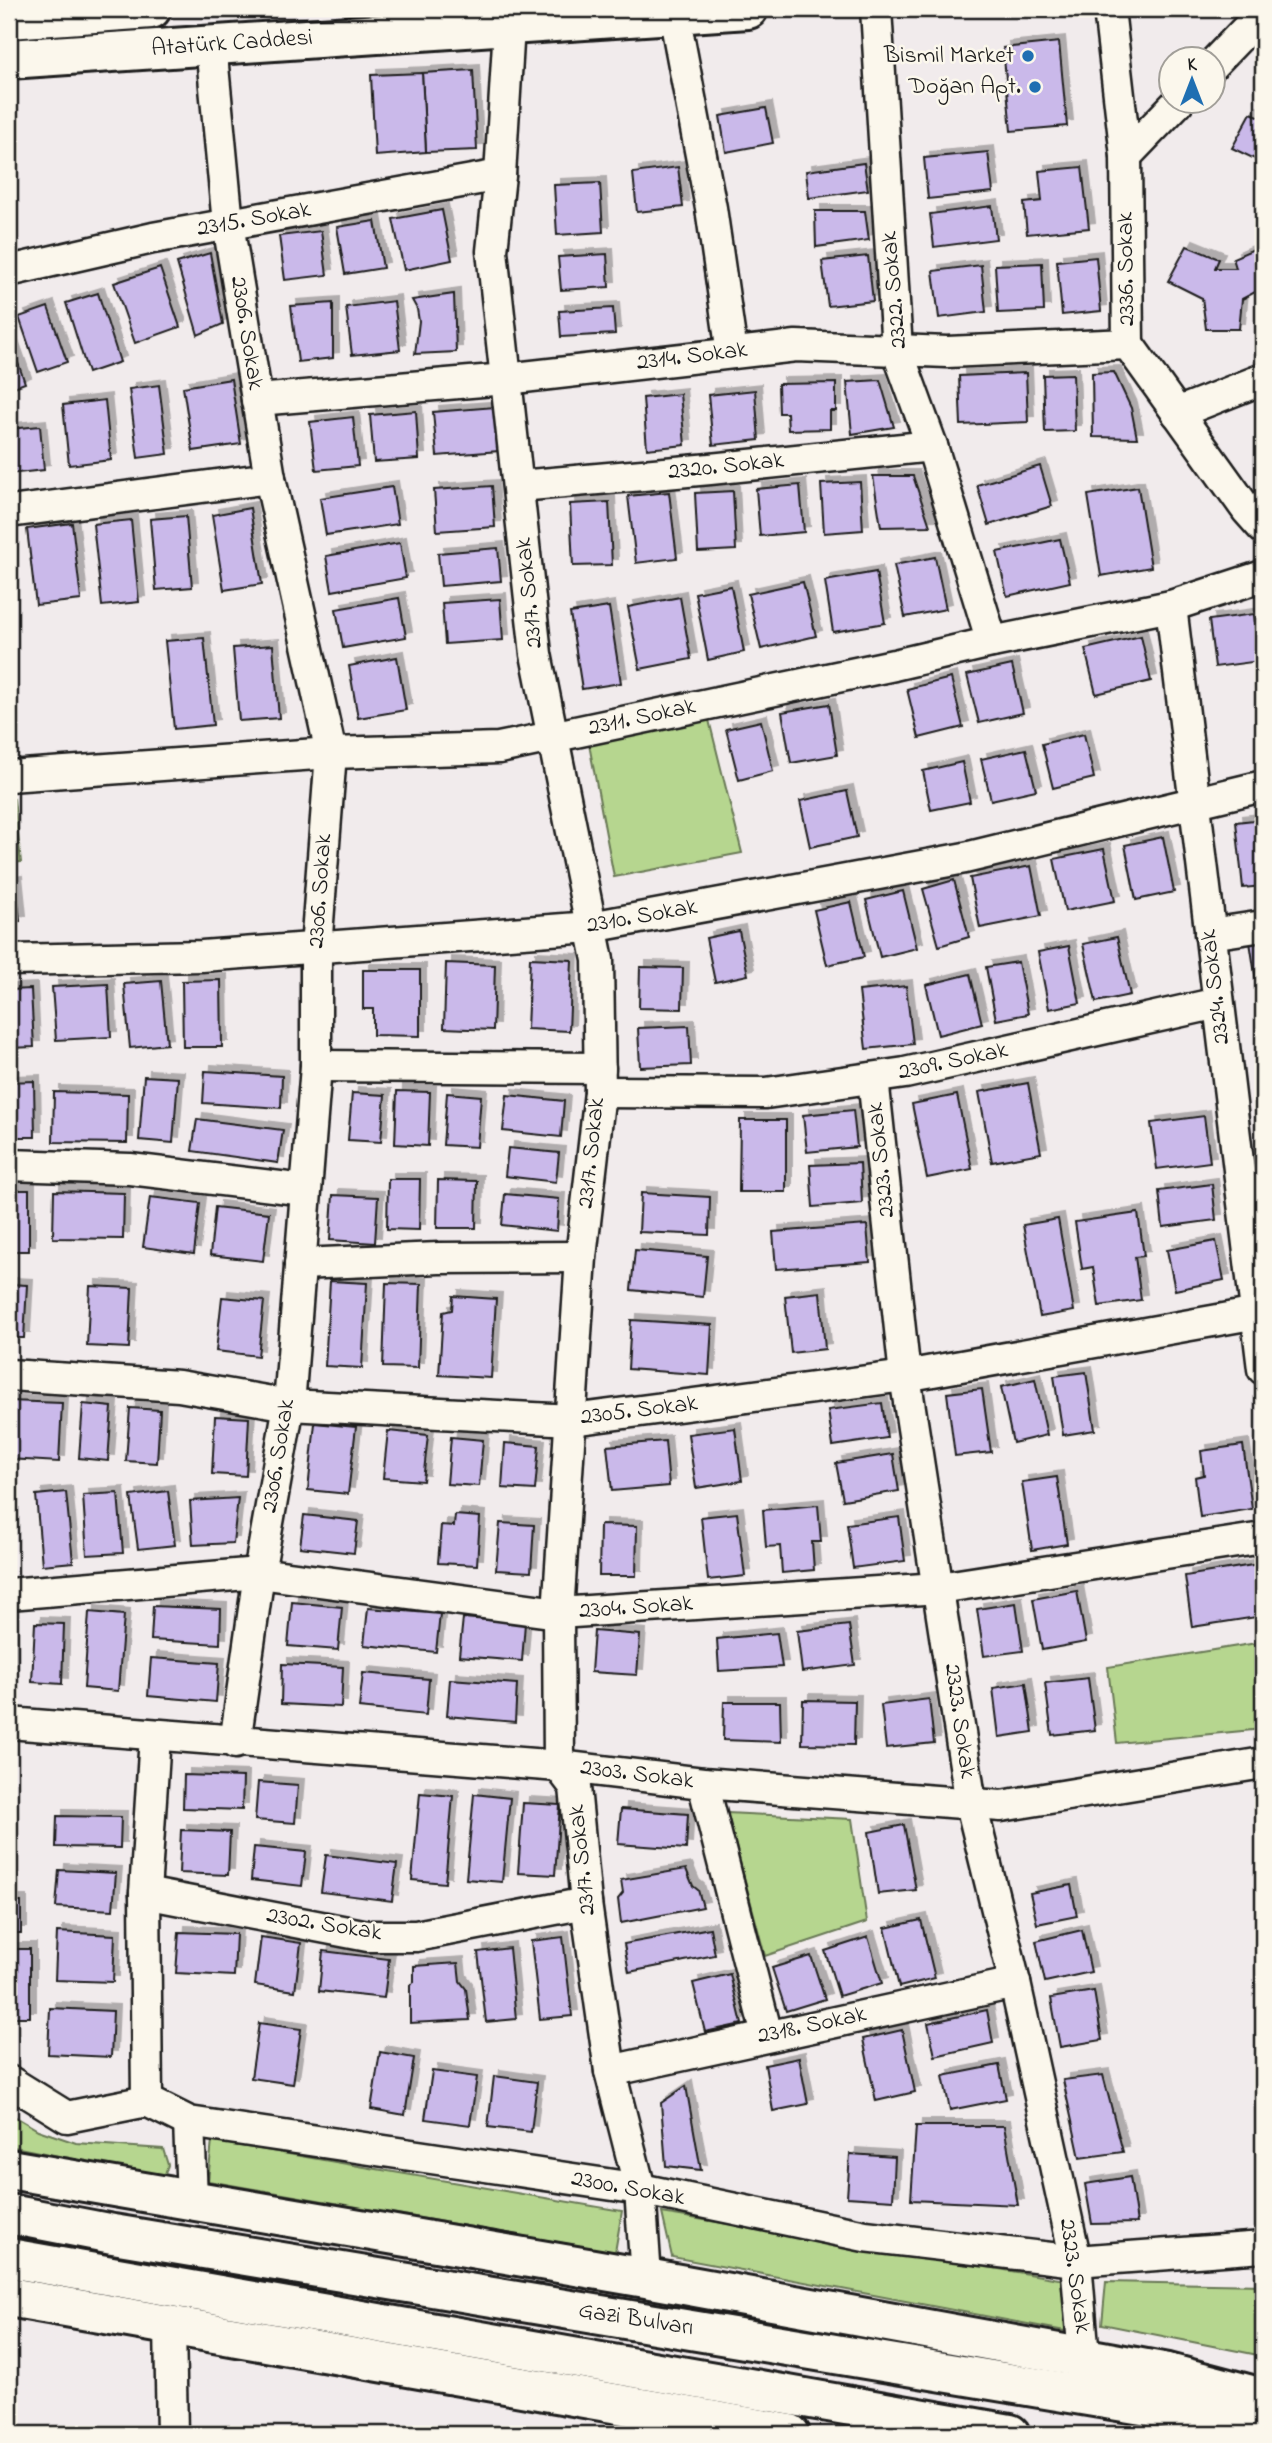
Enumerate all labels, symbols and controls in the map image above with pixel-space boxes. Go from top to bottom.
street label: Atatürk Caddesi [150,21,314,67]
place label: Bismil Market [883,39,1014,74]
north arrow [1156,46,1226,116]
marker: Bismil Market [1020,48,1036,64]
text: K [1187,52,1197,79]
place label: Doğan Apt. [908,70,1021,105]
marker: Doğan Apt. [1027,79,1043,95]
street label: 2315. Sokak [194,193,314,247]
street label: 2336. Sokak [1108,211,1145,326]
street label: 2322. Sokak [872,229,918,350]
street label: 2306. Sokak [220,274,272,393]
street label: 2314. Sokak [635,333,750,381]
street label: 2320. Sokak [666,443,786,490]
street label: 2317. Sokak [507,535,553,650]
street label: 2311. Sokak [585,689,699,746]
street label: 2306. Sokak [300,832,342,949]
street label: 2310. Sokak [584,890,701,944]
street label: 2324. Sokak [1192,927,1240,1047]
street label: 2309. Sokak [895,1033,1012,1091]
street label: 2317. Sokak [569,1095,615,1210]
street label: 2323. Sokak [858,1100,905,1219]
street label: 2305. Sokak [578,1386,700,1436]
street label: 2306. Sokak [253,1396,305,1515]
street label: 2304. Sokak [578,1587,695,1629]
street label: 2323. Sokak [934,1661,984,1781]
street label: 2303. Sokak [578,1751,696,1799]
street label: 2317. Sokak [560,1802,606,1917]
street label: 2302. Sokak [264,1899,385,1951]
street label: 2318. Sokak [754,1997,870,2055]
street label: 2300. Sokak [569,2162,688,2216]
street label: 2323. Sokak [1049,2216,1099,2336]
street label: Gazi Bulvarı [576,2294,696,2346]

